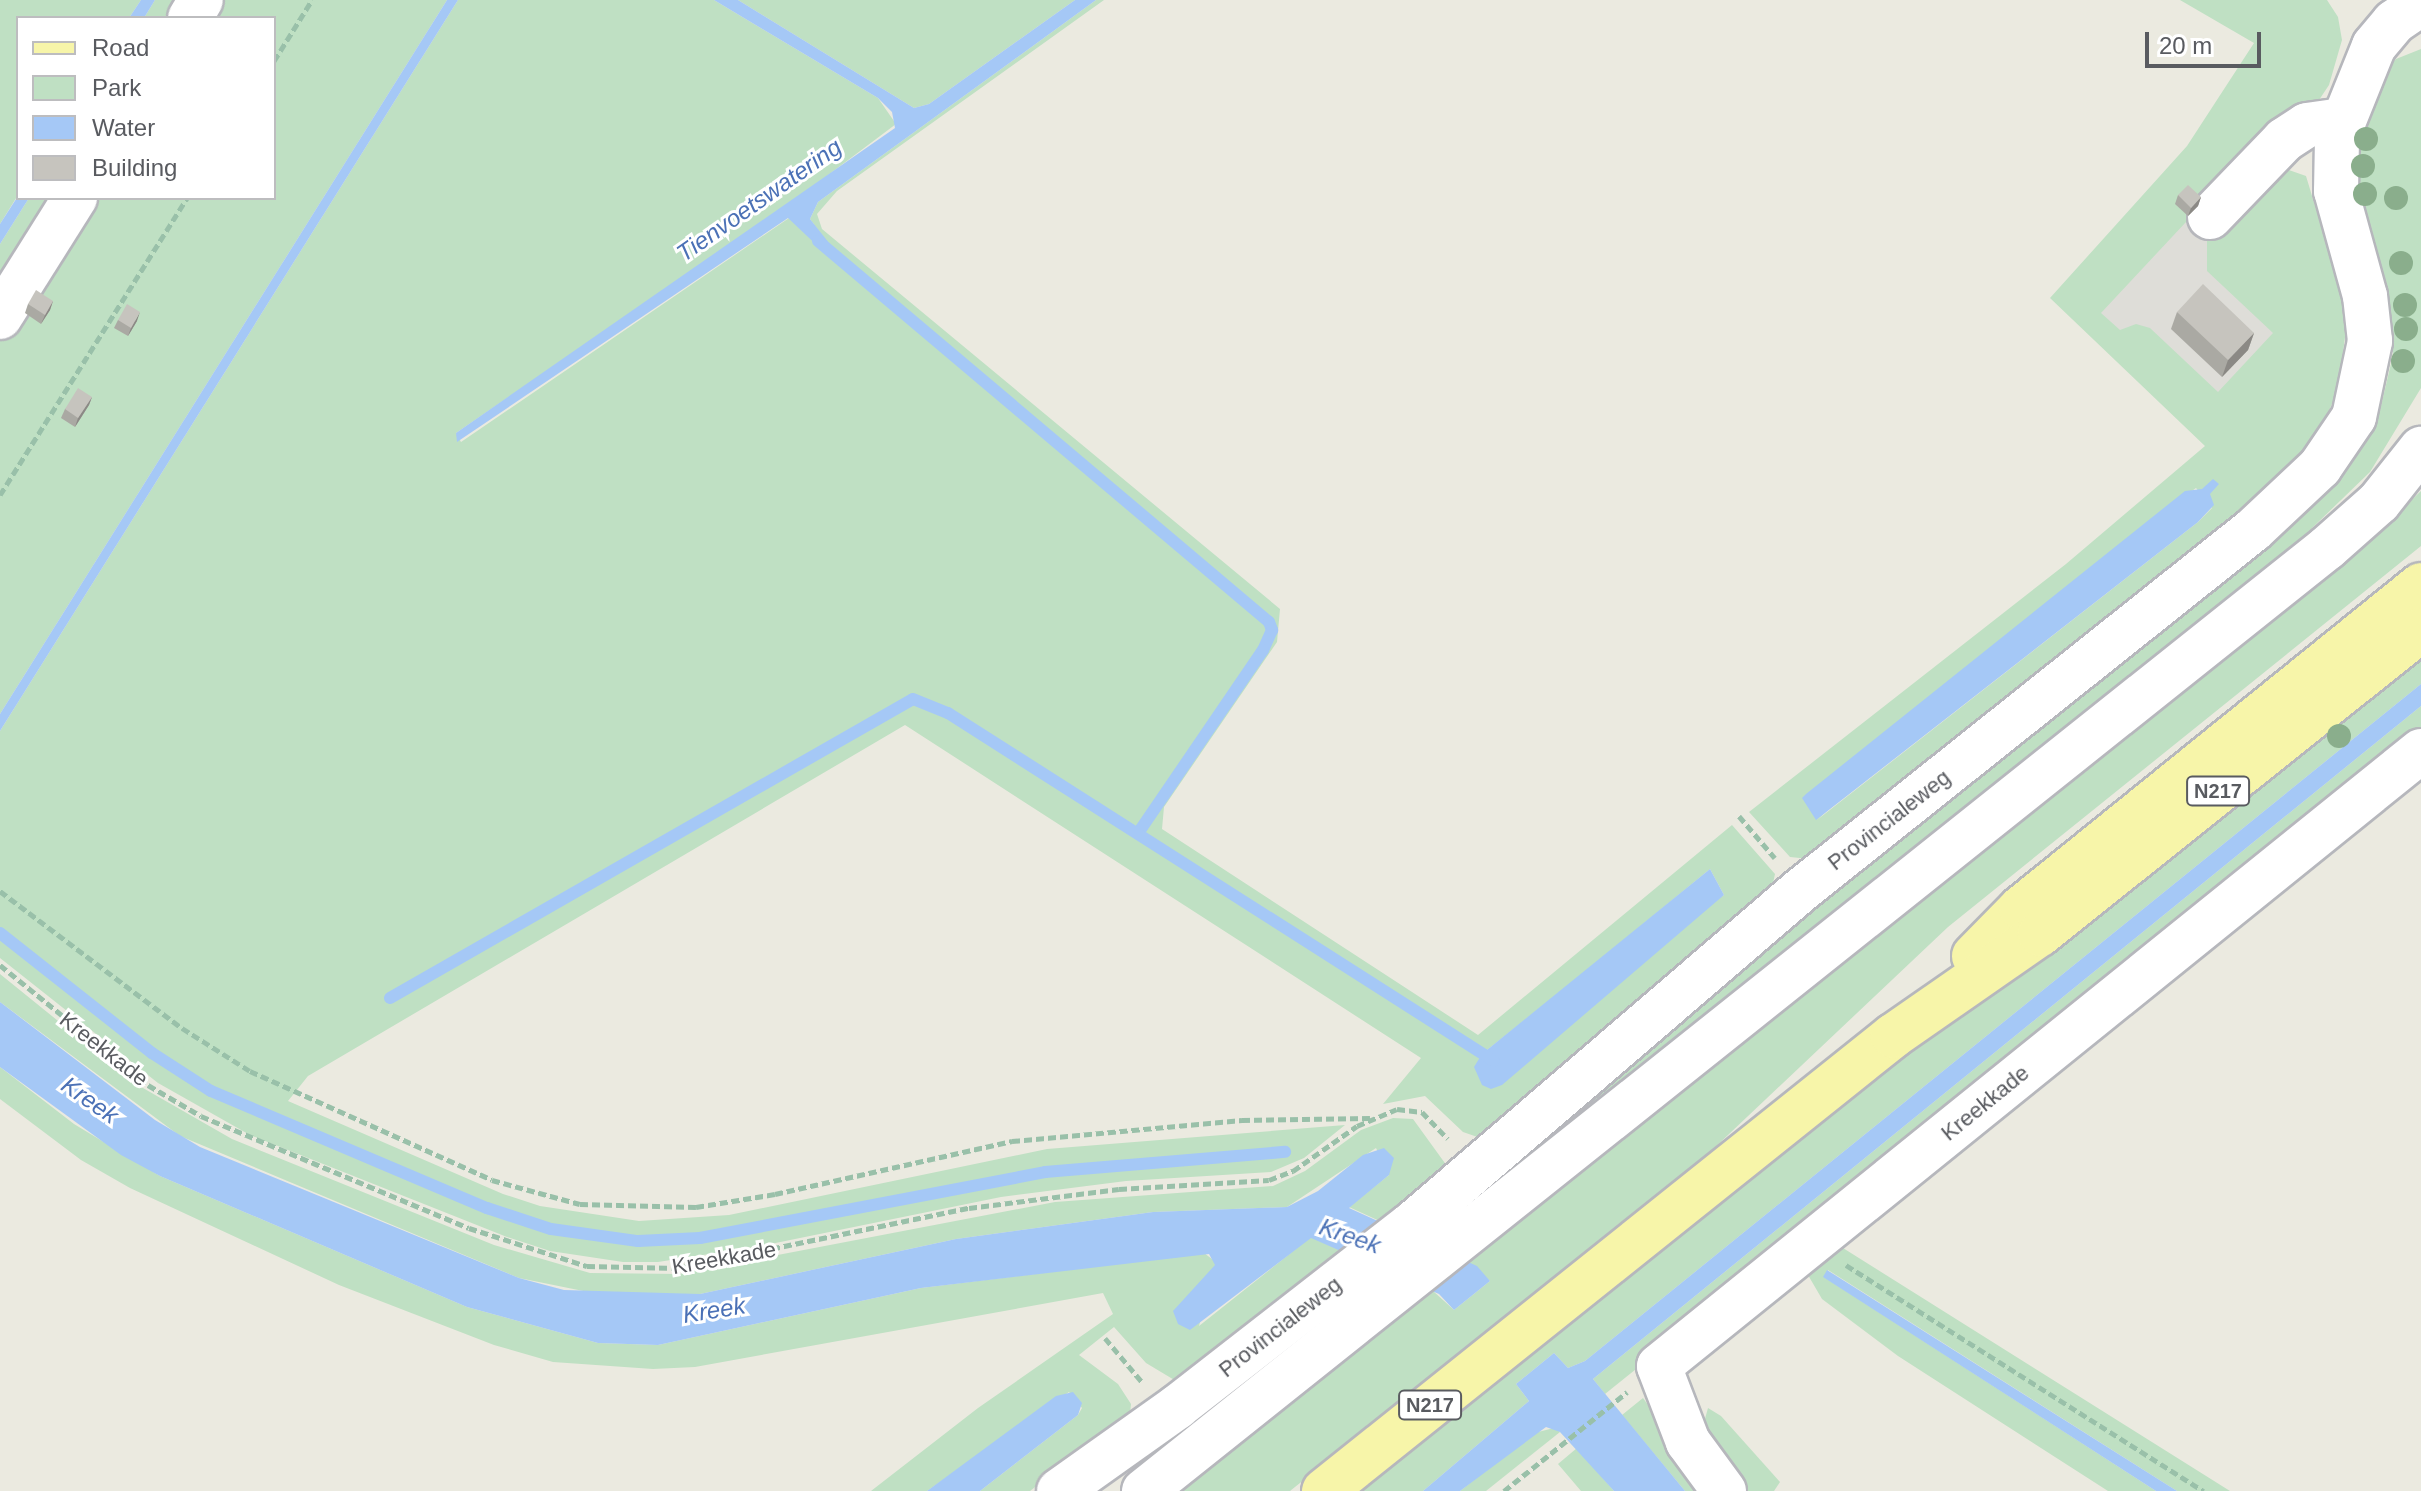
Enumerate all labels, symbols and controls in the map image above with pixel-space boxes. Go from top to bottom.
legend [16,16,276,200]
scale bar [2149,16,2265,66]
text: 20 m [2159,32,2212,59]
text: Road [92,34,149,61]
text: Park [92,74,141,101]
text: Water [92,114,155,141]
water label: Tienvoetswatering [671,132,847,268]
text: Building [92,154,177,181]
street label: Provincialeweg [1823,764,1955,876]
road number: N217 [2186,775,2250,807]
street label: Kreekkade [54,1006,154,1092]
street label: Kreekkade [1936,1060,2034,1146]
water label: Kreek [56,1070,124,1130]
water label: Kreek [1316,1212,1384,1260]
street label: Kreekkade [670,1236,778,1280]
street label: Provincialeweg [1214,1271,1346,1383]
water label: Kreek [681,1291,747,1329]
road number: N217 [1398,1389,1462,1421]

